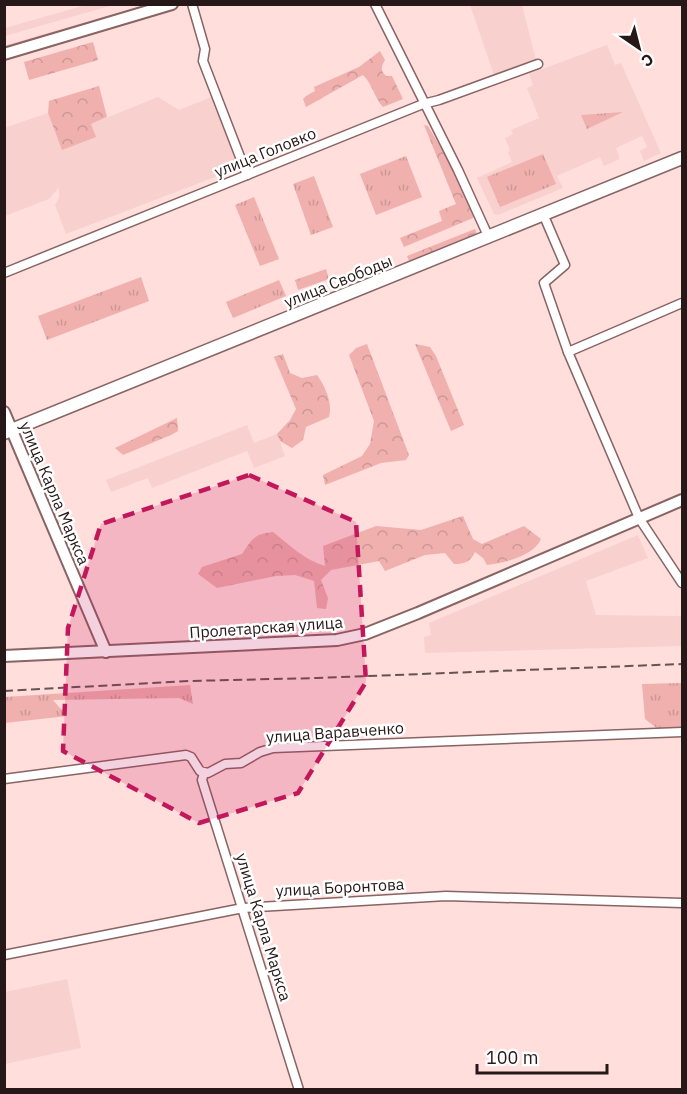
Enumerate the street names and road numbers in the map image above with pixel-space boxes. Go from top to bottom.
street label: улица Головко [211,123,319,181]
street label: улица Свободы [281,250,395,312]
street label: улица Карла Маркса [16,418,94,568]
street label: Пролетарская улица [189,612,344,642]
street label: улица Варавченко [265,717,405,747]
street label: улица Карла Маркса [232,851,296,1004]
street label: улица Боронтова [275,874,405,900]

